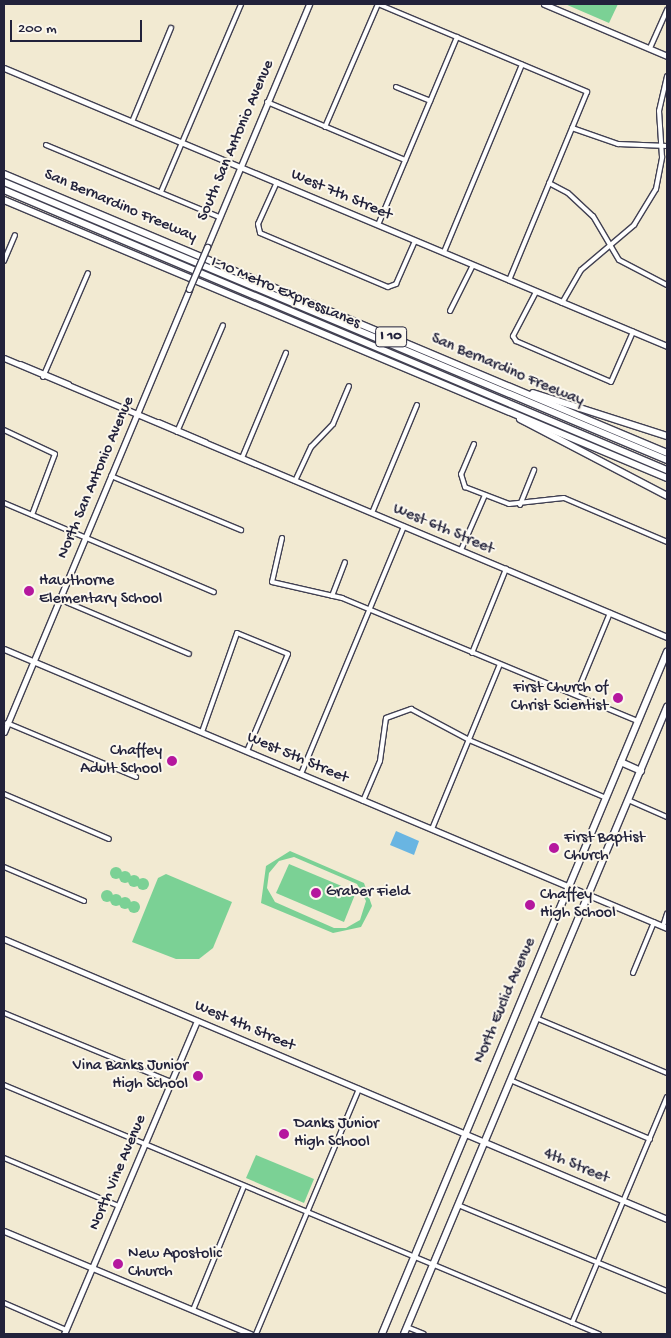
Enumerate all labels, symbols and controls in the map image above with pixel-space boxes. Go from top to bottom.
scale bar [12,10,145,42]
text: 200 m [18,20,57,38]
street label: South San Antonio Avenue [194,58,280,224]
street label: San Bernardino Freeway [41,166,199,248]
street label: West 7th Street [288,166,394,226]
street label: I-10 Metro ExpressLanes [207,254,363,334]
road number: I 10 [375,324,407,350]
street label: San Bernardino Freeway [428,330,586,412]
street label: North San Antonio Avenue [54,394,140,562]
street label: West 6th Street [390,500,496,560]
place label: Hawthorne Elementary School [39,572,162,610]
marker: Hawthorne Elementary School [23,585,35,597]
place label: First Church of Christ Scientist [511,679,608,717]
marker: First Church of Christ Scientist [612,692,624,704]
street label: West 5th Street [244,729,350,789]
place label: Chaffey Adult School [80,742,162,780]
marker: Chaffey Adult School [166,755,178,767]
place label: First Baptist Church [564,829,645,867]
marker: First Baptist Church [548,842,560,854]
place label: Graber Field [326,883,410,903]
place label: Chaffey High School [540,886,616,924]
marker: Graber Field [310,887,322,899]
marker: Chaffey High School [524,899,536,911]
street label: North Euclid Avenue [471,935,541,1067]
street label: West 4th Street [191,997,297,1057]
place label: Vina Banks Junior High School [73,1057,188,1095]
marker: Vina Banks Junior High School [192,1070,204,1082]
street label: North Vine Avenue [86,1112,152,1234]
place label: Danks Junior High School [294,1115,379,1153]
marker: Danks Junior High School [278,1128,290,1140]
street label: 4th Street [540,1145,612,1189]
place label: New Apostolic Church [128,1245,222,1283]
marker: New Apostolic Church [112,1258,124,1270]

